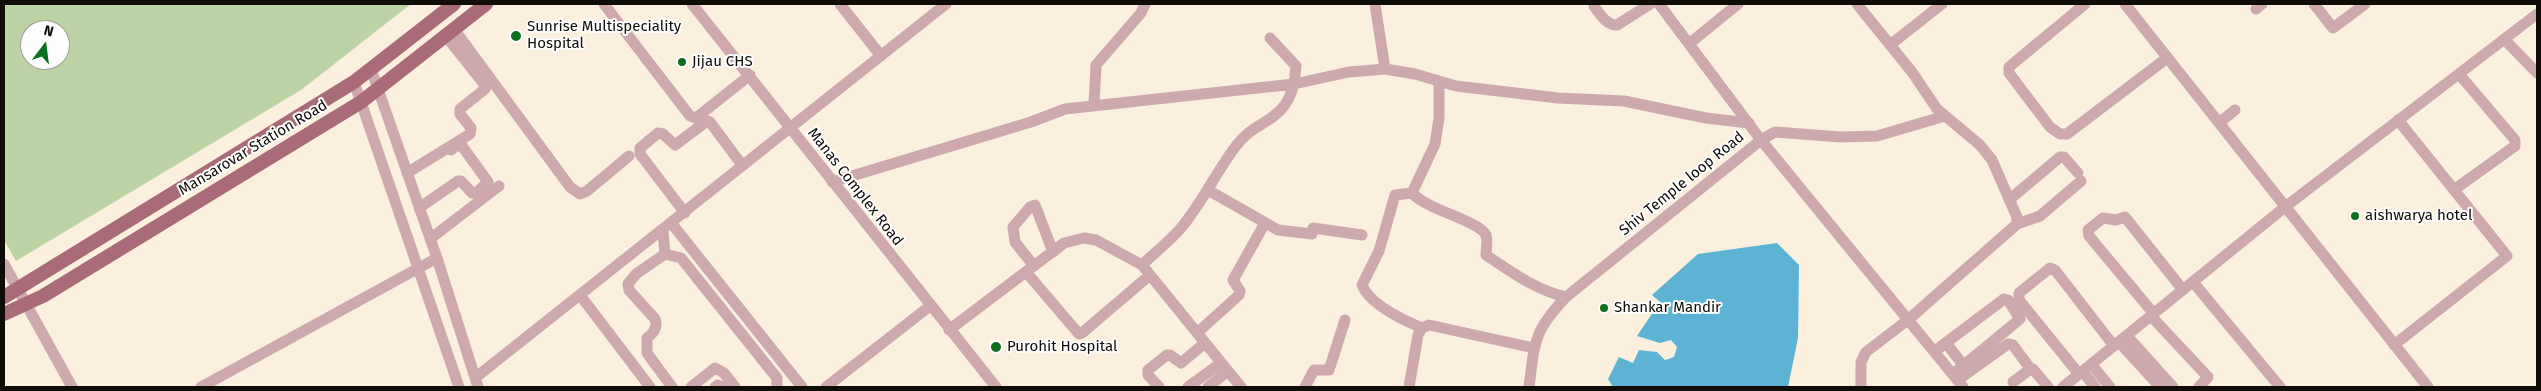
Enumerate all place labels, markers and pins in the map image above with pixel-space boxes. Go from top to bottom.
place label: Sunrise Multispeciality Hospital [527,18,681,53]
marker: Sunrise Multispeciality Hospital [509,29,523,43]
place label: Jijau CHS [692,53,753,71]
marker: Jijau CHS [676,56,688,68]
place label: aishwarya hotel [2365,207,2472,225]
marker: aishwarya hotel [2349,210,2361,222]
place label: Shankar Mandir [1614,299,1721,317]
marker: Shankar Mandir [1598,302,1610,314]
place label: Purohit Hospital [1007,338,1117,356]
marker: Purohit Hospital [989,340,1003,354]

